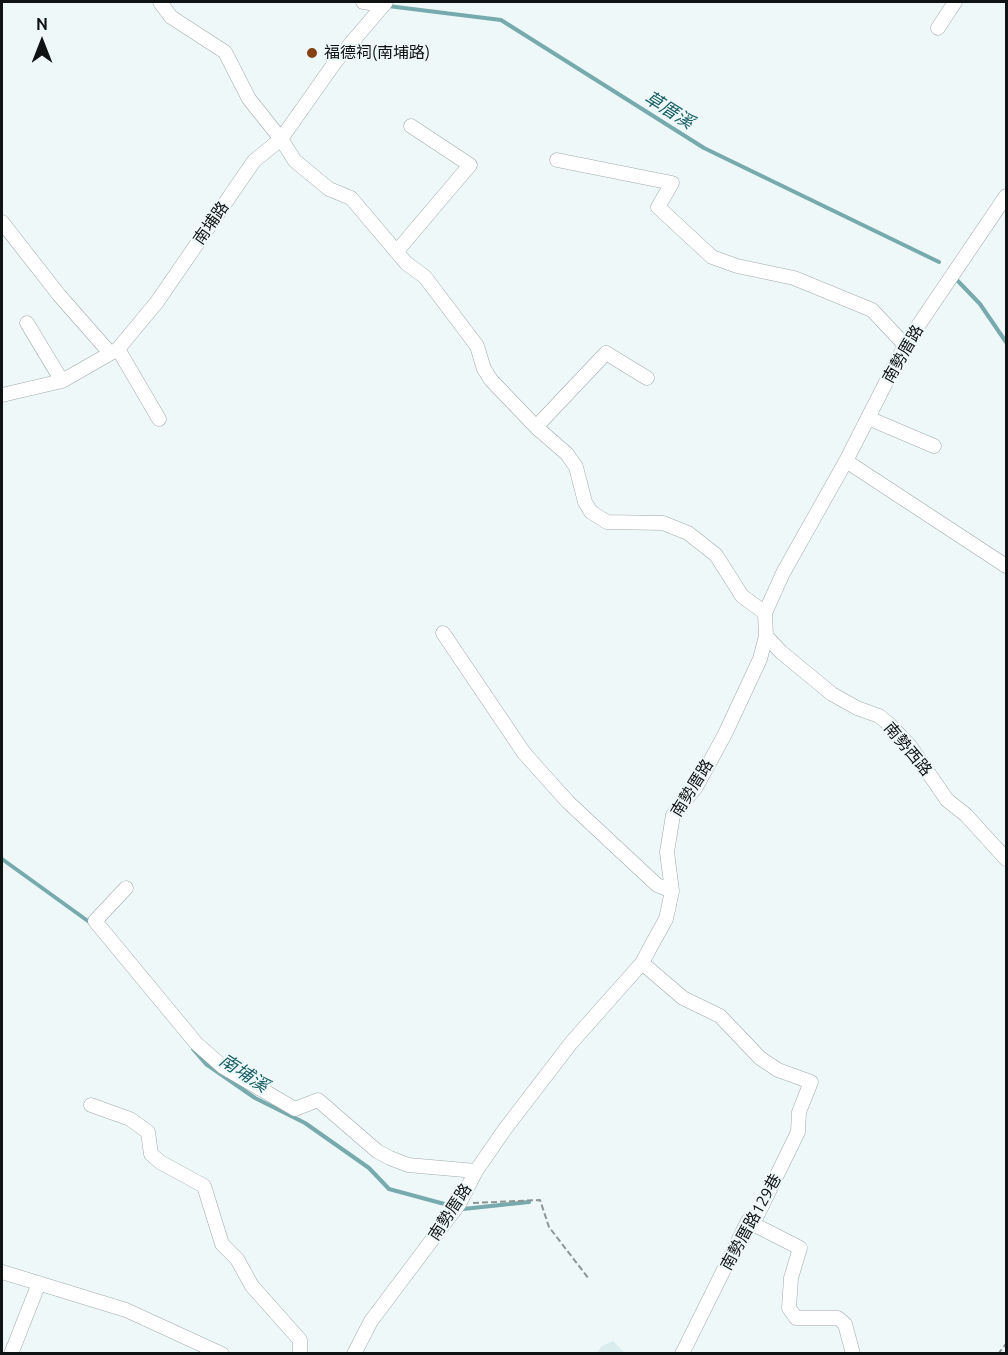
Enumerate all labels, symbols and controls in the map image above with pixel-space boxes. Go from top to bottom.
north arrow [12,12,72,72]
text: N [36,15,48,33]
place label: 福德祠(南埔路) [324,43,430,63]
marker: 福德祠(南埔路) [305,46,319,60]
water label: 草厝溪 [640,87,698,133]
street label: 南埔路 [189,198,233,248]
street label: 南勢厝路 [879,321,927,387]
street label: 南勢西路 [880,718,936,780]
street label: 南勢厝路 [667,756,717,820]
water label: 南埔溪 [215,1049,273,1097]
street label: 南勢厝路129巷 [717,1171,785,1273]
street label: 南勢厝路 [425,1180,475,1244]

